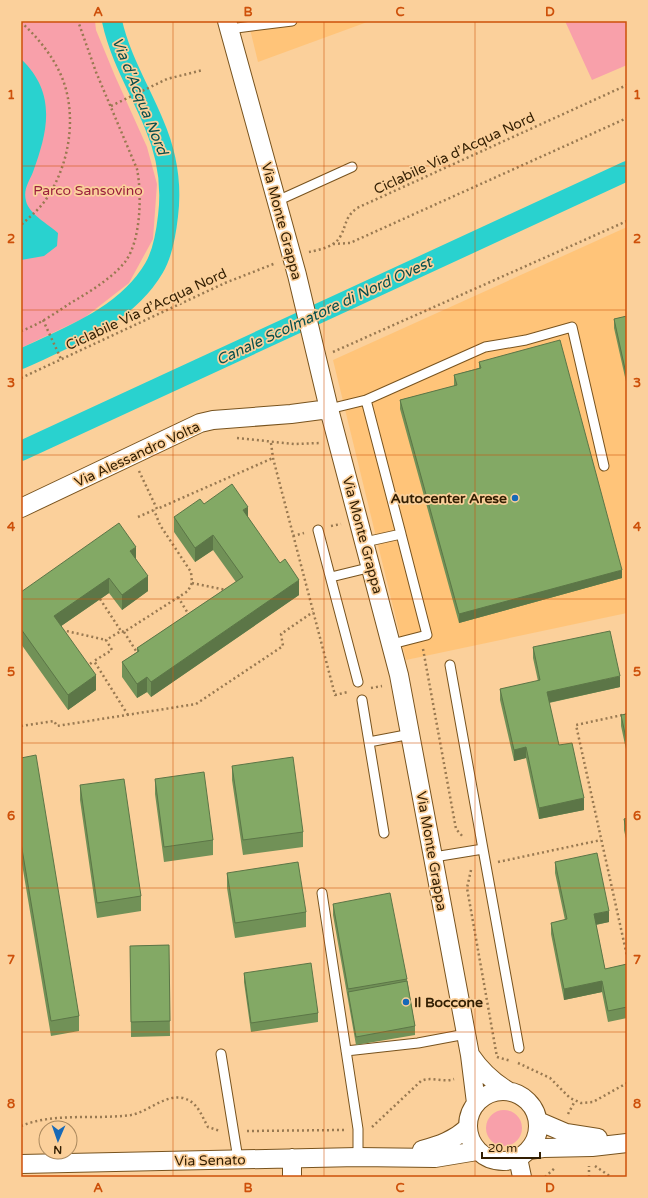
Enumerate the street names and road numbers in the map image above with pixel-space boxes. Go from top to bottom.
street label: Ciclabile Via d’Acqua Nord [371,109,537,198]
street label: Via Monte Grappa [258,161,305,282]
street label: Ciclabile Via d’Acqua Nord [63,265,229,354]
street label: Via Alessandro Volta [72,418,203,491]
street label: Via Monte Grappa [339,475,386,596]
street label: Via Monte Grappa [413,790,450,912]
street label: Via Senato [174,1151,246,1170]

